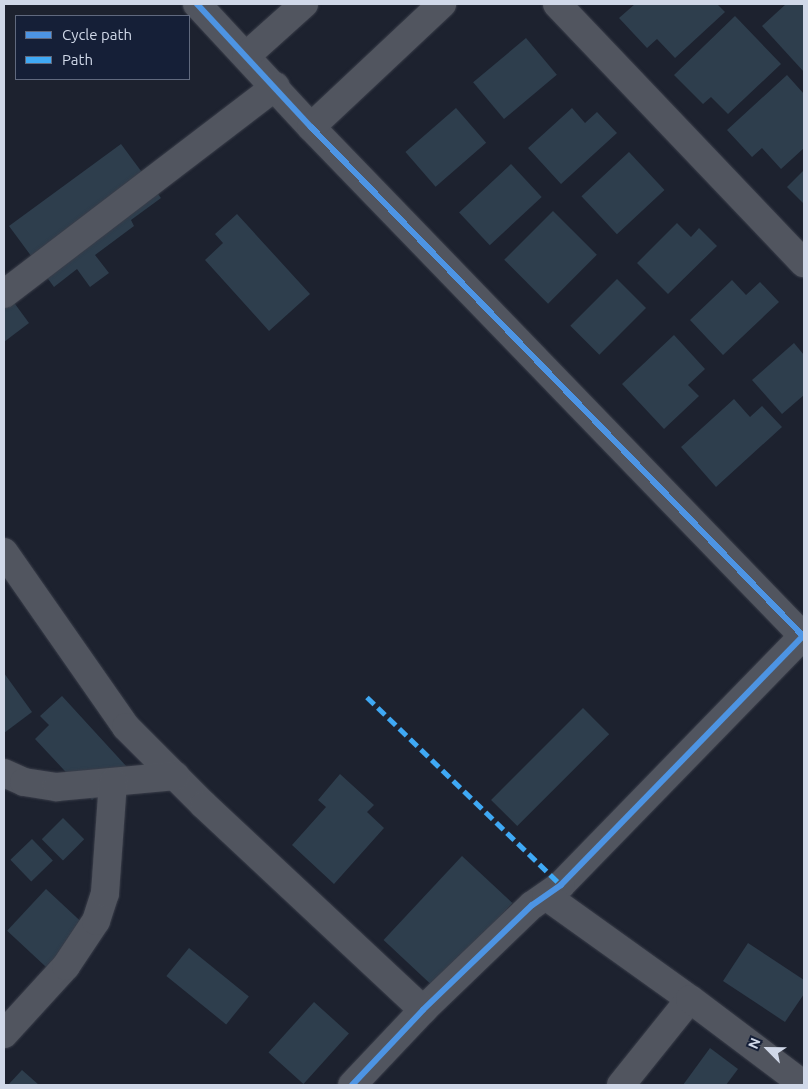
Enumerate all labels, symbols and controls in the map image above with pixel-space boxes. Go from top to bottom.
legend [15,15,190,80]
text: Cycle path [62,26,132,43]
text: Path [62,51,93,68]
north arrow [743,1024,793,1074]
text: N [745,1035,764,1051]

